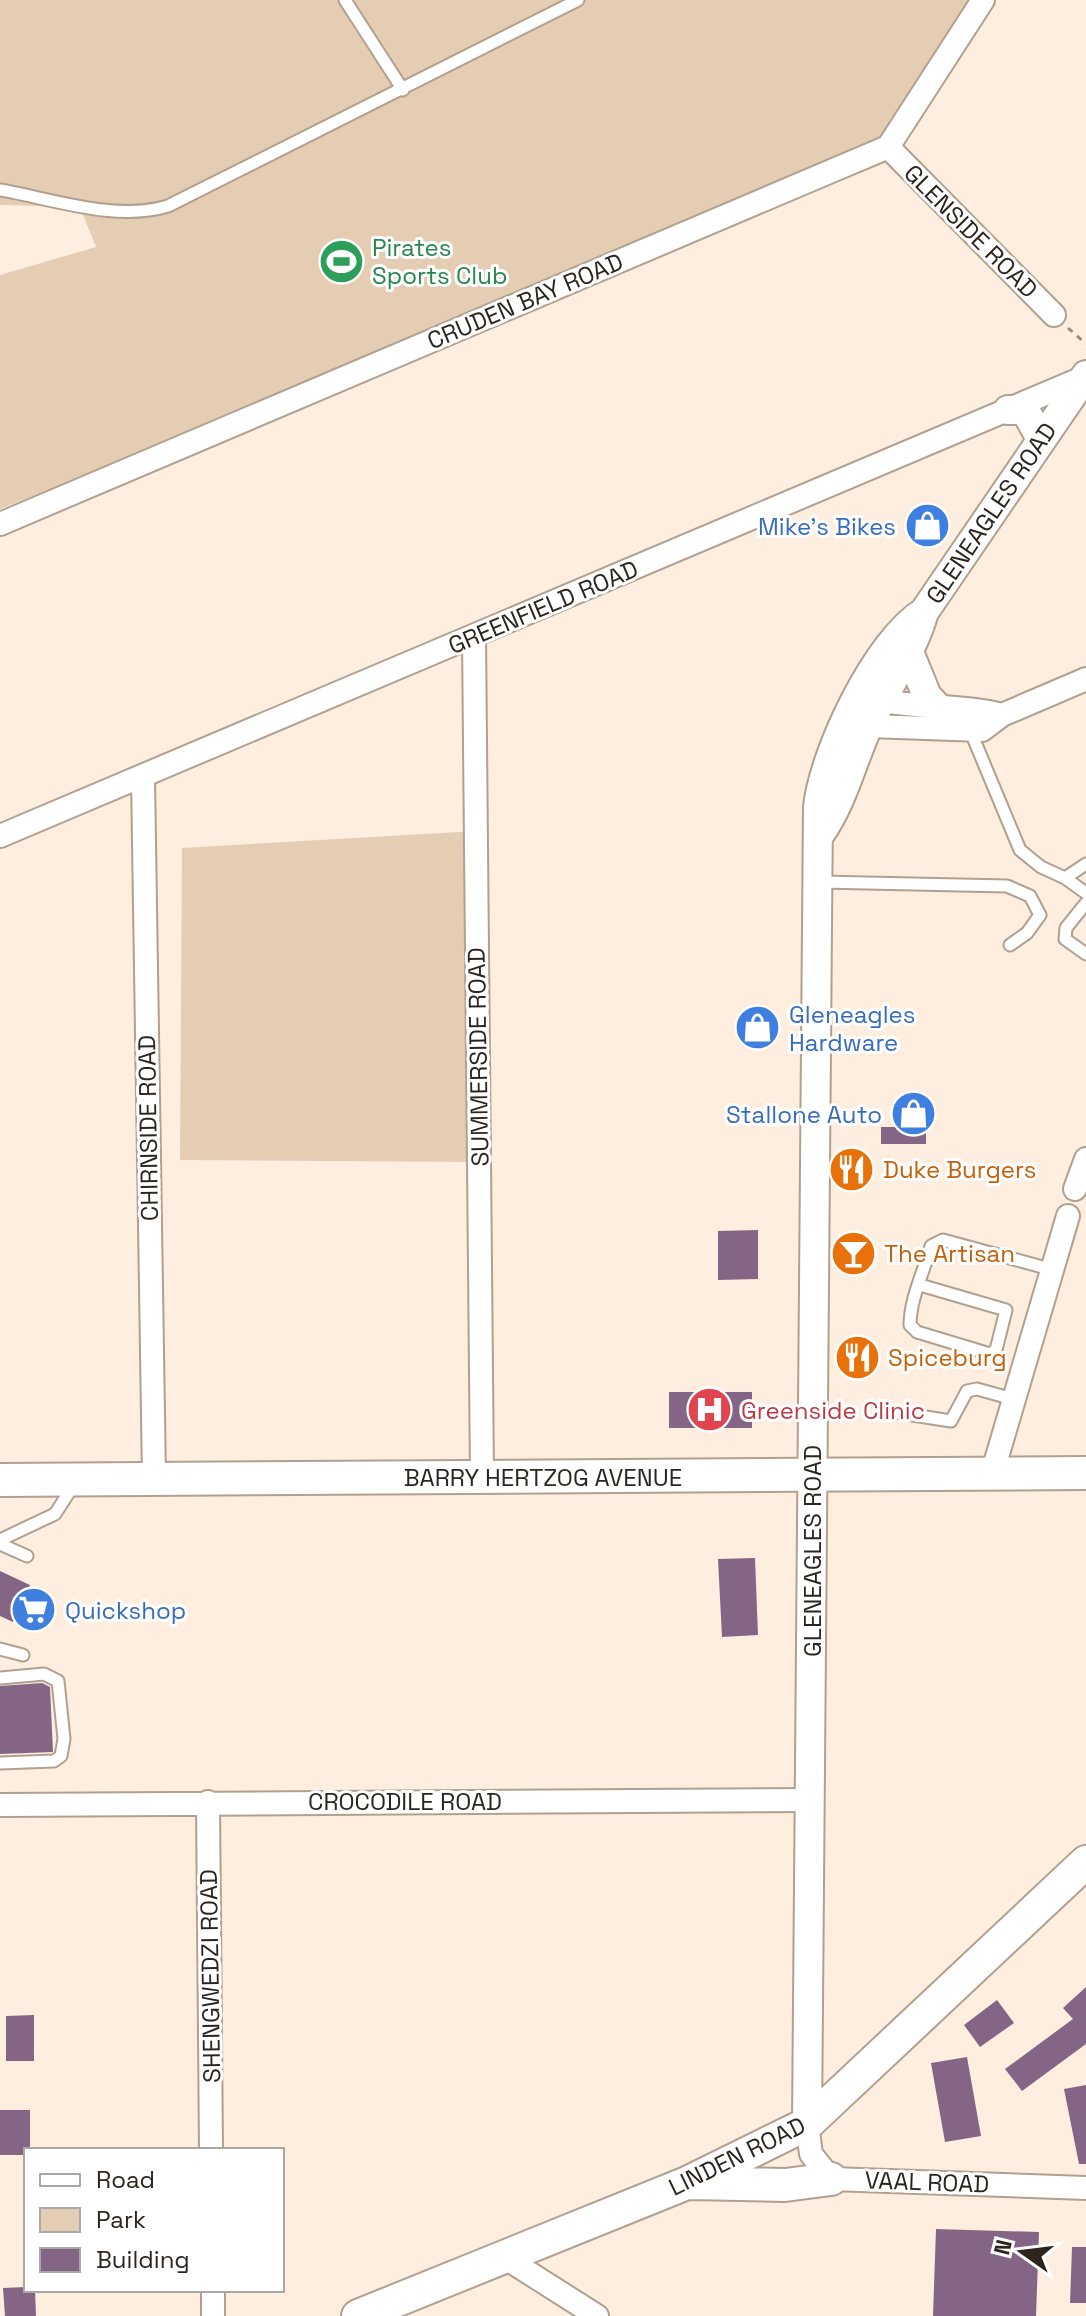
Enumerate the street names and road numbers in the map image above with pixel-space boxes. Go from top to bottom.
street label: GLENSIDE ROAD [898,158,1044,304]
street label: CRUDEN BAY ROAD [422,246,628,356]
street label: GLENEAGLES ROAD [919,416,1063,610]
street label: GREENFIELD ROAD [443,553,643,661]
street label: SUMMERSIDE ROAD [461,947,495,1167]
street label: CHIRNSIDE ROAD [131,1035,165,1221]
street label: GLENEAGLES ROAD [797,1445,828,1657]
street label: BARRY HERTZOG AVENUE [404,1462,682,1493]
street label: CROCODILE ROAD [308,1786,502,1817]
street label: SHENGWEDZI ROAD [193,1869,227,2083]
street label: LINDEN ROAD [663,2110,811,2202]
street label: VAAL ROAD [864,2164,990,2200]

